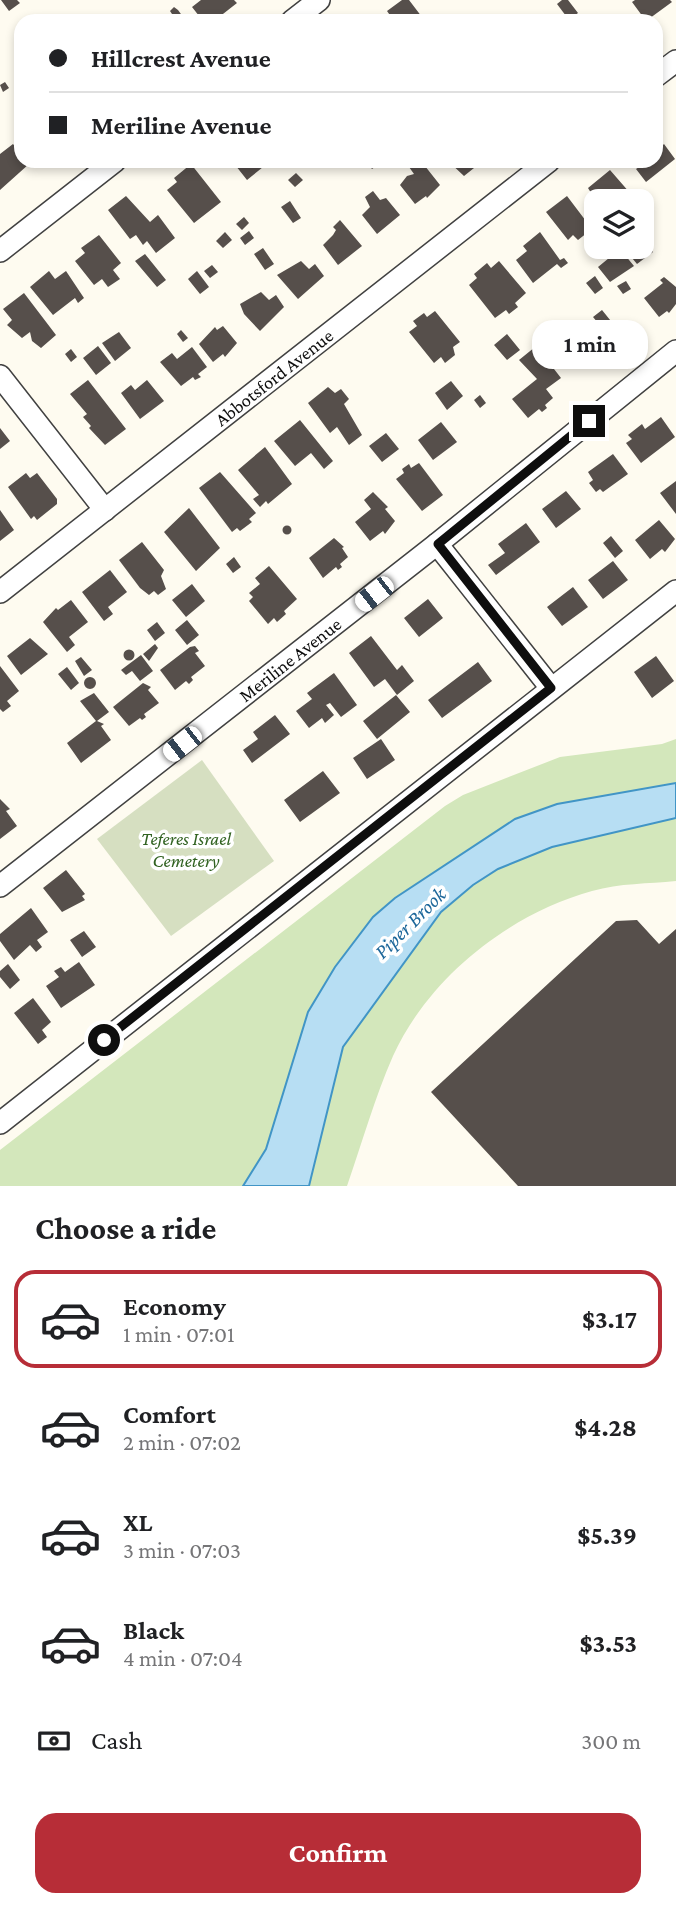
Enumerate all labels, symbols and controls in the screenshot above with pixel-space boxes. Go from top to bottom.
text: Hillcrest Avenue [91,44,271,73]
text: Meriline Avenue [91,111,272,140]
map controls [584,189,654,259]
button: layers [584,189,654,259]
callout: 1 min [531,320,647,368]
street label: Abbotsford Avenue [211,324,337,430]
text: 1 min [564,331,616,357]
route end [573,405,605,437]
car [351,573,398,615]
street label: Meriline Avenue [234,613,345,706]
car [159,723,206,765]
park label: Teferes Israel Cemetery [141,828,231,871]
water label: Piper Brook [369,882,451,964]
route start [88,1024,120,1056]
text: Choose a ride [35,1210,216,1246]
icon: car [39,1288,102,1351]
text: Economy [123,1292,226,1321]
text: $3.17 [582,1305,637,1334]
text: 1 min · 07:01 [123,1321,235,1347]
icon: car [39,1396,102,1459]
text: Comfort [123,1400,216,1429]
text: $4.28 [574,1413,637,1442]
text: 2 min · 07:02 [123,1429,241,1455]
icon: car [39,1504,102,1567]
text: XL [123,1508,152,1537]
text: $5.39 [577,1521,637,1550]
text: 3 min · 07:03 [123,1537,241,1563]
icon: car [39,1612,102,1675]
text: Black [123,1616,184,1645]
text: $3.53 [579,1629,637,1658]
text: 4 min · 07:04 [123,1645,243,1671]
icon: cash [35,1722,73,1760]
text: Cash [91,1726,142,1755]
text: 300 m [581,1728,641,1754]
button: Confirm [35,1813,641,1893]

